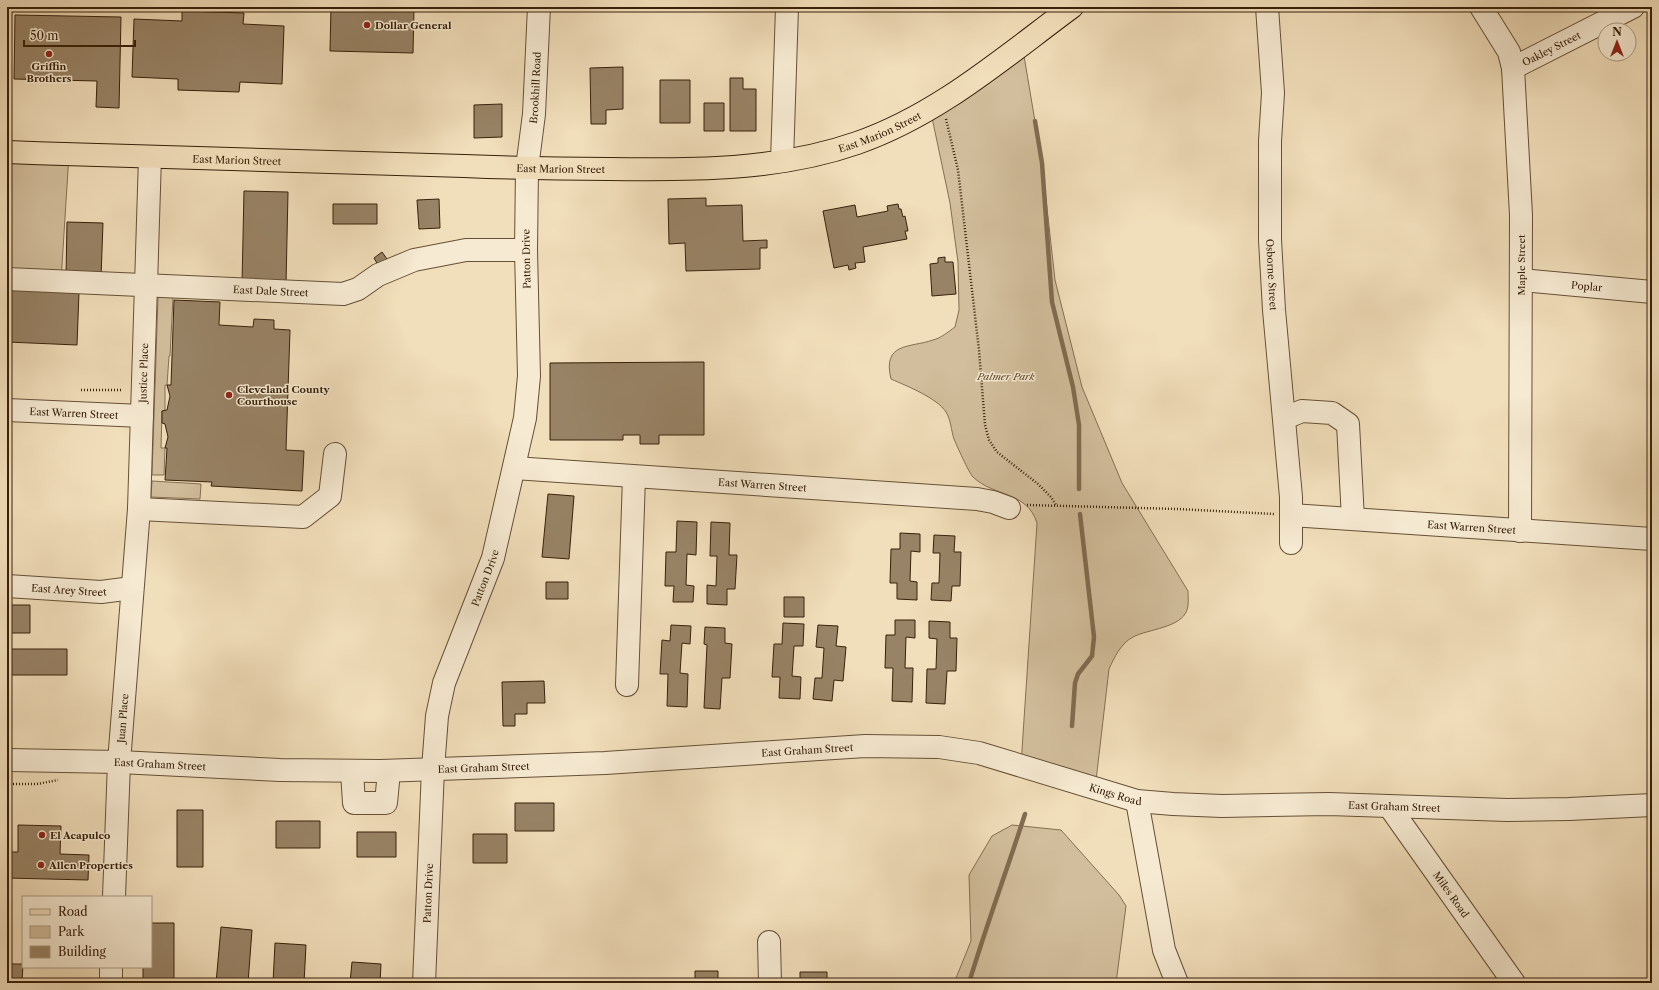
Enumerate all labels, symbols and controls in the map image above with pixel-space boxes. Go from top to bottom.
place label: Dollar General [375,19,452,32]
marker: Dollar General [362,20,372,30]
scale bar [24,22,135,48]
north arrow [1597,22,1637,62]
text: N [1612,25,1622,39]
text: 50 m [30,28,59,43]
street label: Oakley Street [1520,28,1583,69]
marker: Griffin Brothers [44,49,54,59]
street label: Brookhill Road [527,52,544,124]
place label: Griffin Brothers [27,60,72,85]
street label: East Marion Street [837,109,924,156]
street label: East Marion Street [192,152,282,168]
street label: East Marion Street [516,162,606,176]
street label: Patton Drive [519,229,534,289]
street label: Maple Street [1515,234,1528,296]
street label: Osborne Street [1263,238,1280,311]
street label: Poplar [1571,279,1604,294]
street label: East Dale Street [233,283,309,299]
street label: Justice Place [136,342,151,405]
park label: Palmer Park [976,370,1035,383]
place label: Cleveland County Courthouse [237,383,330,408]
marker: Cleveland County Courthouse [224,390,234,400]
street label: East Warren Street [29,405,119,422]
street label: East Warren Street [718,476,808,495]
street label: East Warren Street [1427,518,1517,537]
street label: Patton Drive [469,548,502,608]
street label: East Arey Street [31,582,108,599]
street label: Juan Place [114,693,131,745]
street label: East Graham Street [761,741,854,760]
street label: East Graham Street [114,756,207,773]
street label: East Graham Street [437,760,530,776]
street label: Kings Road [1088,781,1142,808]
street label: East Graham Street [1348,799,1441,815]
place label: El Acapulco [50,829,110,842]
marker: El Acapulco [37,830,47,840]
place label: Allen Properties [48,859,133,872]
marker: Allen Properties [36,860,46,870]
street label: Patton Drive [421,862,436,923]
street label: Miles Road [1430,869,1472,920]
legend [22,896,152,968]
text: Road [58,904,88,919]
text: Park [58,924,85,939]
text: Building [58,944,106,959]

